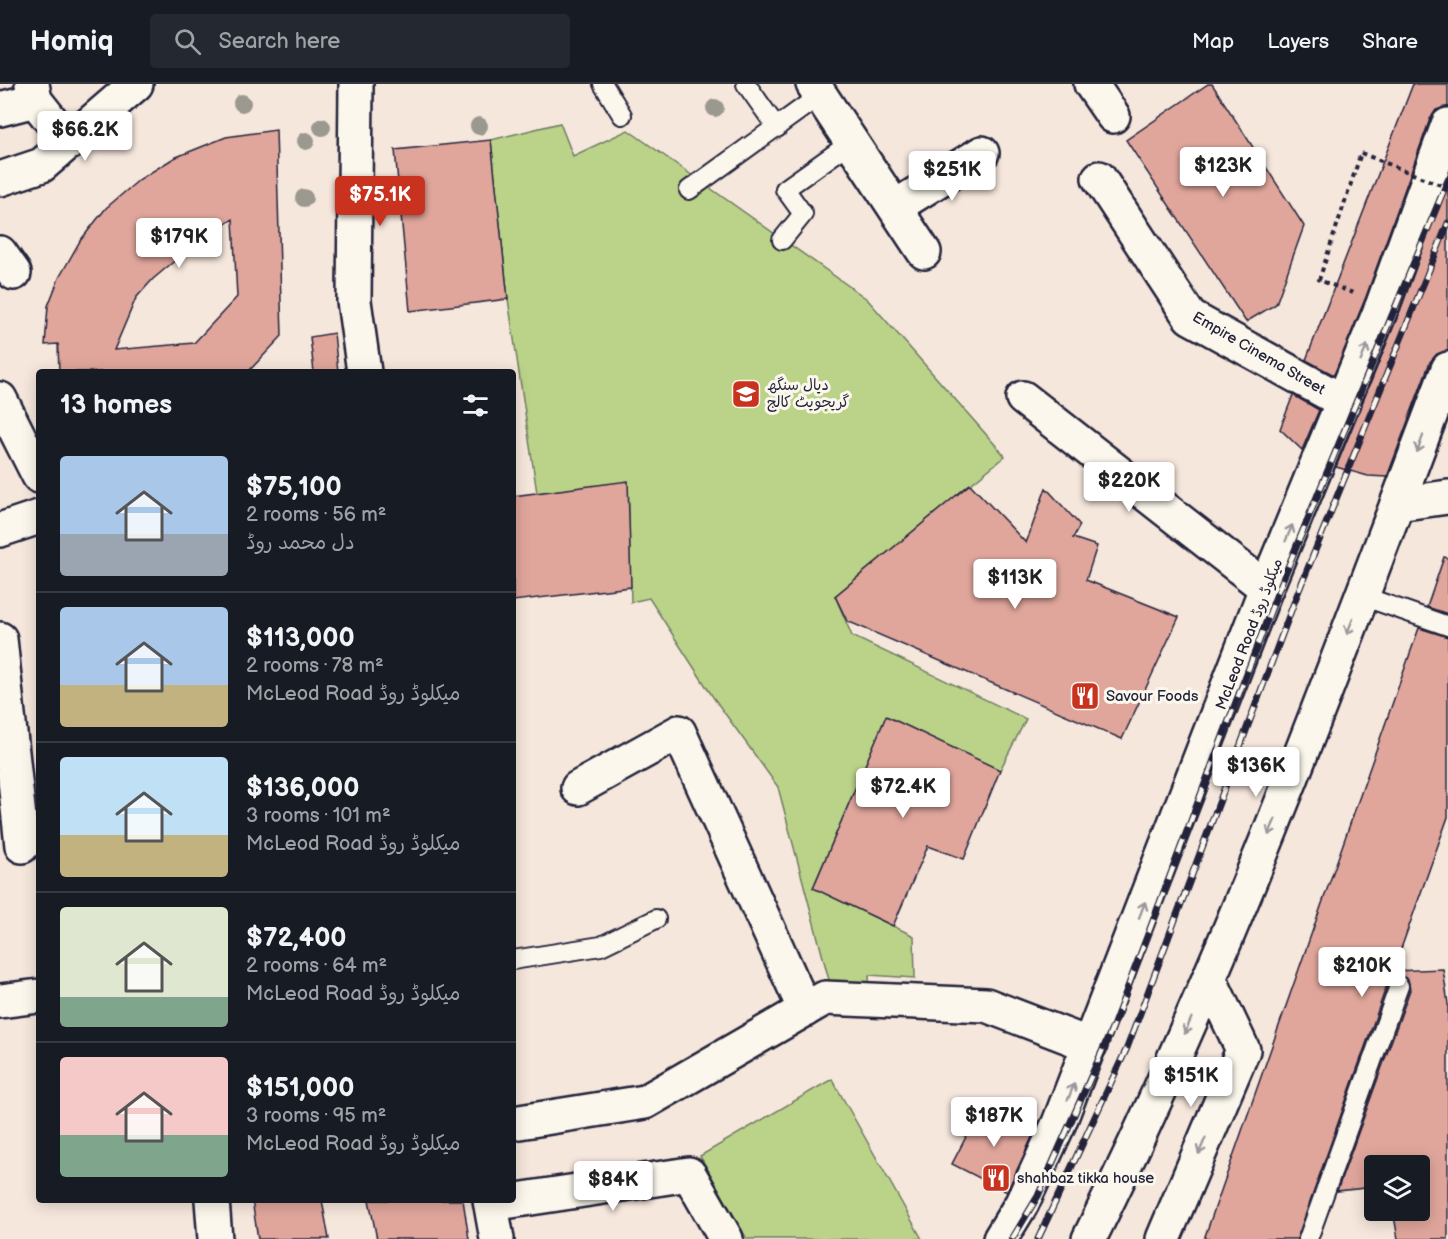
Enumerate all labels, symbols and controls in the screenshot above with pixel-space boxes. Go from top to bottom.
search box [150,14,570,68]
text: Homiq [30,25,114,58]
icon: search [171,25,204,58]
text: Search here [219,28,340,55]
text: Map [1192,29,1234,54]
text: Layers [1267,29,1329,54]
text: Share [1362,29,1418,54]
pin: $66.2K [36,111,134,162]
text: $66.2K [51,118,119,142]
pin: $123K [1181,147,1265,198]
pin: $251K [910,151,994,202]
text: $123K [1194,154,1252,178]
text: $251K [923,158,981,182]
pin: $75.1K [331,176,429,227]
text: $75.1K [349,183,411,207]
pin: $179K [137,218,221,269]
text: $179K [150,225,208,249]
street label: Empire Cinema Street [1189,308,1329,399]
one-way arrow [1359,344,1370,362]
place label: دیال سنگھ گریجویٹ کالج [767,376,849,412]
school or university icon: دیال سنگھ گریجویٹ کالج [730,378,762,410]
icon: filters [459,389,492,422]
text: 13 homes [60,390,172,421]
one-way arrow [1414,434,1425,453]
pin: $220K [1087,462,1171,513]
text: $220K [1098,469,1160,493]
text: $75,100 [246,472,342,503]
icon: home [108,480,180,552]
text: 2 rooms · 56 m² [246,503,386,527]
one-way arrow [1284,524,1295,543]
text: دل محمد روڈ [246,531,355,555]
street label: McLeod Road میکلوڈ روڈ [1212,556,1287,713]
pin: $113K [973,559,1057,610]
text: $113K [987,566,1043,590]
one-way arrow [1344,616,1355,635]
text: $113,000 [246,623,355,654]
icon: home [108,631,180,703]
text: 2 rooms · 78 m² [246,654,384,678]
restaurant icon: Savour Foods [1069,680,1101,712]
text: McLeod Road میکلوڈ روڈ [246,682,460,706]
place label: Savour Foods [1106,687,1199,706]
pin: $136K [1214,747,1298,798]
text: $136K [1227,754,1286,778]
pin: $72.4K [854,768,952,819]
text: $136,000 [246,773,359,804]
text: $72.4K [870,775,936,799]
icon: home [108,781,180,853]
text: 3 rooms · 101 m² [246,804,391,828]
one-way arrow [1266,817,1277,836]
text: McLeod Road میکلوڈ روڈ [246,832,460,856]
one-way arrow [1138,902,1149,920]
text: $72,400 [246,923,347,954]
icon: home [108,931,180,1003]
pin: $210K [1320,947,1404,998]
text: 2 rooms · 64 m² [246,954,387,978]
text: $210K [1332,954,1392,978]
text: McLeod Road میکلوڈ روڈ [246,982,460,1006]
one-way arrow [1182,1017,1193,1035]
pin: $151K [1149,1057,1233,1108]
text: $151K [1163,1064,1219,1088]
text: $151,000 [246,1073,354,1104]
icon: home [108,1081,180,1153]
one-way arrow [1066,1083,1077,1102]
pin: $187K [952,1097,1036,1148]
text: 3 rooms · 95 m² [246,1104,386,1128]
text: $187K [965,1104,1023,1128]
text: McLeod Road میکلوڈ روڈ [246,1132,460,1156]
one-way arrow [1196,1137,1208,1155]
map controls [1364,1155,1430,1221]
button: layers [1364,1155,1430,1221]
pin: $84K [577,1161,649,1212]
restaurant icon: shahbaz tikka house [980,1162,1012,1194]
text: $84K [588,1168,638,1192]
place label: shahbaz tikka house [1017,1169,1154,1188]

